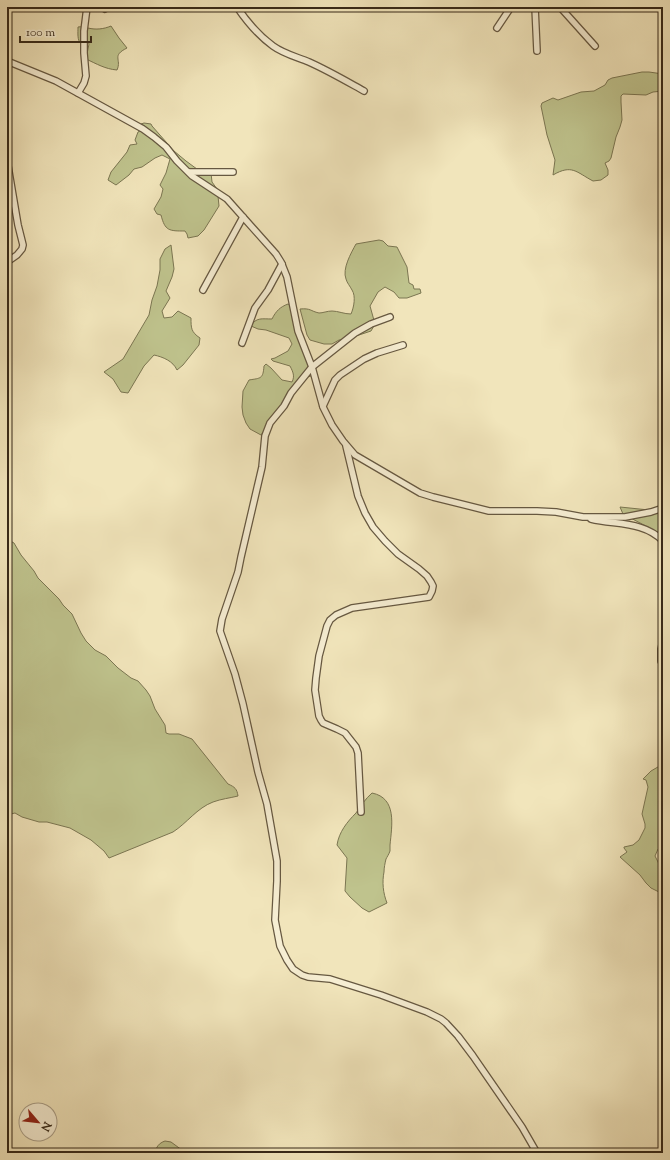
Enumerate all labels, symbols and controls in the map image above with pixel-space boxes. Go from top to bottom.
scale bar [20,18,91,44]
text: 100 m [26,24,55,42]
north arrow [18,1102,58,1142]
text: N [37,1118,56,1134]

